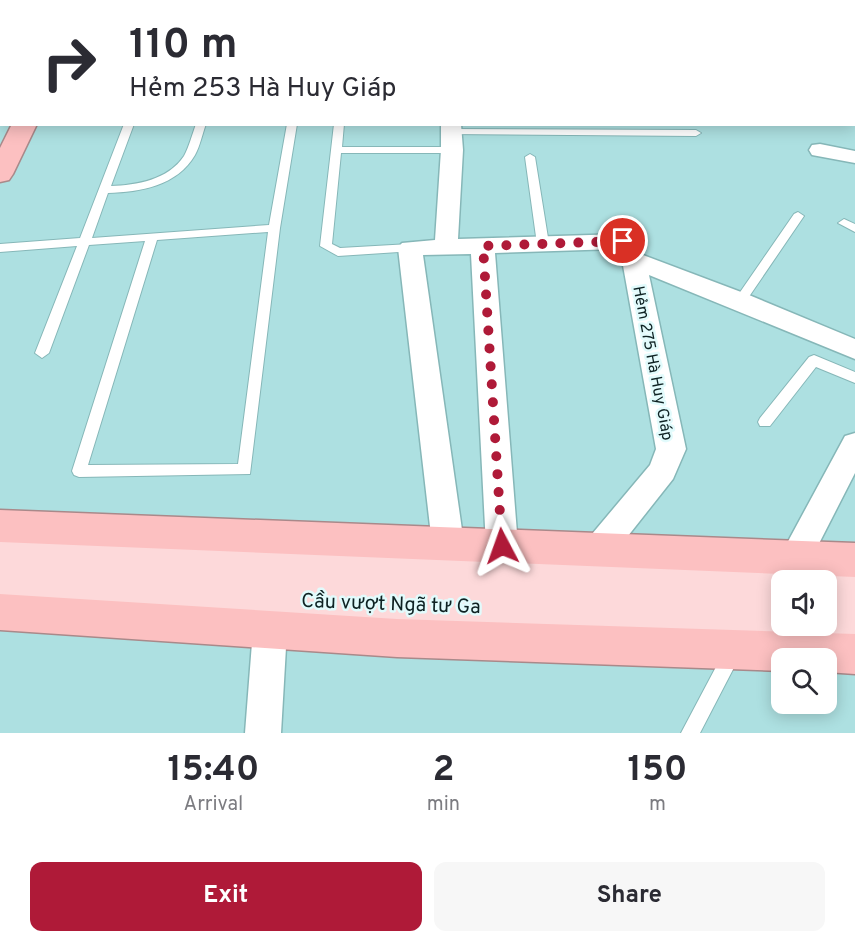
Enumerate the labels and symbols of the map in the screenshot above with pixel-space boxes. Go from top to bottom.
pin [597,215,648,266]
street label: Hẻm 275 Hà Huy Giáp [627,284,677,442]
position arrow [470,514,534,578]
street label: Cầu vượt Ngã tư Ga [301,588,481,621]

